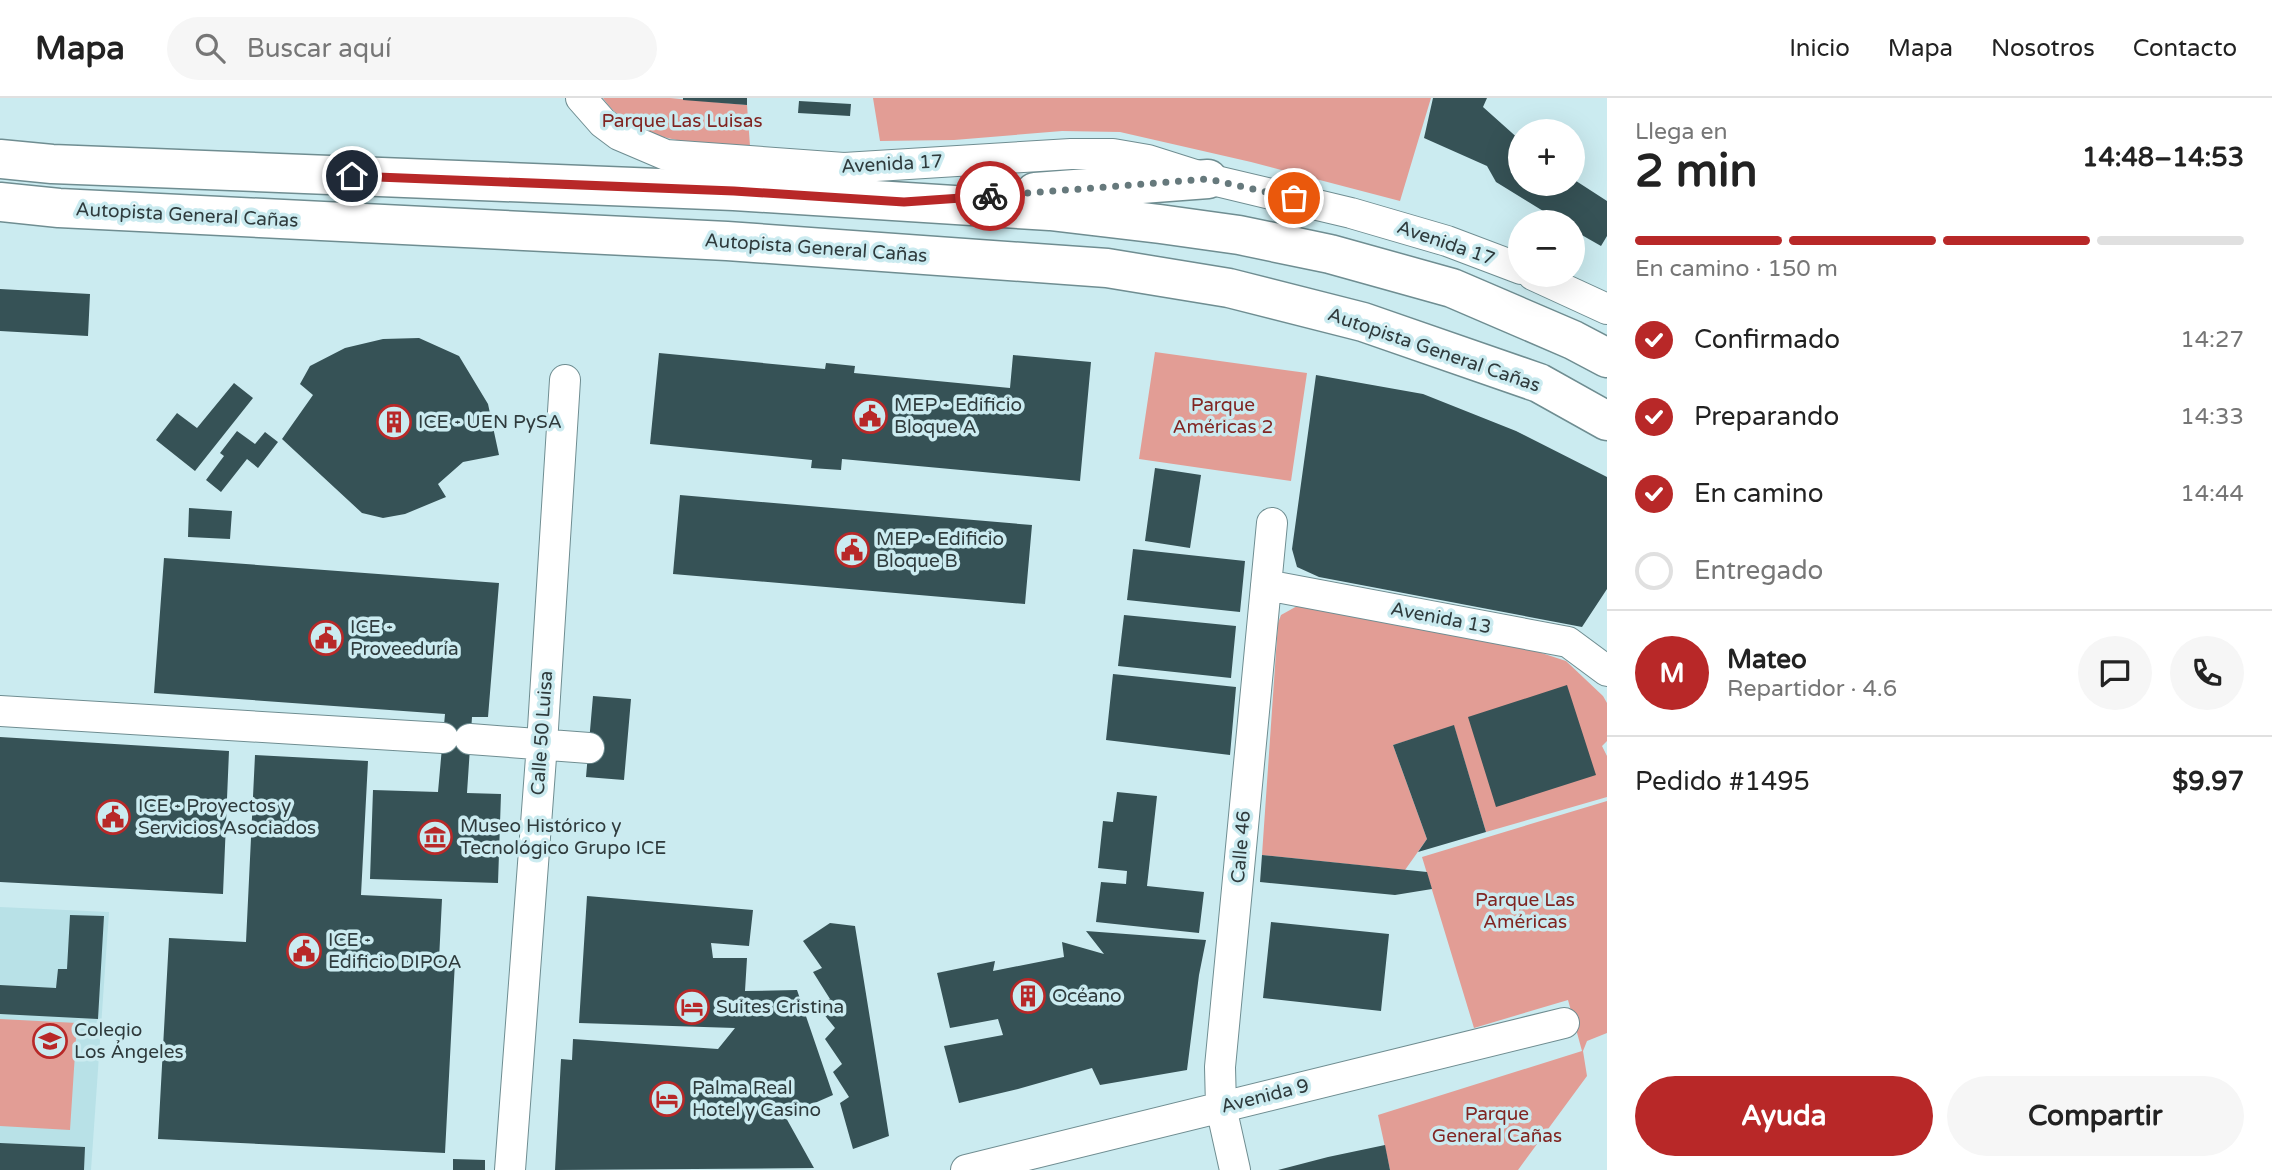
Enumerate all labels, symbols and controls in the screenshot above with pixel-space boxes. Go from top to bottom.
search box [167,17,657,80]
text: Mapa [35,29,125,68]
icon: search [191,29,229,67]
text: Buscar aquí [247,33,391,64]
text: Inicio [1789,34,1850,63]
text: Mapa [1888,34,1953,63]
text: Nosotros [1991,34,2095,63]
text: Contacto [2133,34,2237,63]
park label: Parque Las Luisas [601,110,763,132]
text: Llega en [1635,118,1727,146]
map controls [1508,119,1585,287]
button: + [1508,119,1585,196]
text: 14:48–14:53 [2082,142,2244,173]
text: 2 min [1635,144,1758,199]
pin [322,146,382,206]
street label: Avenida 17 [841,150,943,178]
icon: home [333,157,371,195]
courier [955,161,1025,231]
pin [1264,168,1324,228]
icon: bike [971,177,1009,215]
icon: bag [1275,179,1313,217]
street label: Autopista General Cañas [75,198,299,232]
button: − [1508,210,1585,287]
street label: Avenida 17 [1394,216,1498,270]
street label: Autopista General Cañas [704,229,928,267]
text: En camino · 150 m [1635,255,1838,283]
street label: Autopista General Cañas [1325,303,1543,397]
icon: check [1635,321,1673,359]
text: Confirmado [1694,324,1840,355]
text: 14:27 [2180,326,2244,354]
place label: MEP - Edificio Bloque A [894,394,1022,438]
park label: Parque Américas 2 [1172,394,1274,438]
public building icon: MEP - Edificio Bloque A [851,397,889,435]
icon: check [1635,398,1673,436]
text: Preparando [1694,401,1839,432]
building icon: ICE - UEN PySA [375,403,413,441]
text: 14:33 [2180,403,2244,431]
place label: ICE - UEN PySA [418,411,562,433]
icon: check [1635,475,1673,513]
text: En camino [1694,478,1823,509]
text: 14:44 [2180,480,2244,508]
place label: MEP - Edificio Bloque B [876,528,1004,572]
public building icon: MEP - Edificio Bloque B [833,531,871,569]
text: Entregado [1694,555,1823,586]
street label: Avenida 13 [1389,597,1493,639]
place label: ICE - Proveeduría [350,616,459,660]
public building icon: ICE - Proveeduría [307,619,345,657]
button: chat [2078,636,2152,710]
button: phone [2170,636,2244,710]
text: Mateo [1727,644,1807,675]
text: M [1659,658,1685,689]
street label: Calle 50 Luisa [527,670,557,796]
text: Repartidor · 4.6 [1727,675,1897,703]
text: Pedido #1495 [1635,766,1810,797]
text: $9.97 [2172,766,2244,797]
place label: ICE - Proyectos y Servicios Asociados [138,795,316,839]
public building icon: ICE - Proyectos y Servicios Asociados [94,798,132,836]
street label: Calle 46 [1227,810,1255,884]
place label: Museo Histórico y Tecnológico Grupo ICE [460,815,666,859]
museum icon: Museo Histórico y Tecnológico Grupo ICE [416,818,454,856]
park label: Parque Las Américas [1475,889,1575,933]
place label: ICE - Edificio DIPOA [328,929,462,973]
public building icon: ICE - Edificio DIPOA [285,932,323,970]
building icon: Océano [1009,977,1047,1015]
place label: Océano [1052,985,1122,1007]
hotel icon: Suites Cristina [673,988,711,1026]
place label: Suites Cristina [716,996,844,1018]
place label: Colegio Los Ángeles [74,1019,184,1063]
school or university icon: Colegio Los Ángeles [31,1022,69,1060]
street label: Avenida 9 [1219,1074,1311,1118]
button: Ayuda [1635,1076,1933,1156]
button: Compartir [1947,1076,2244,1156]
place label: Palma Real Hotel y Casino [692,1077,821,1121]
hotel icon: Palma Real Hotel y Casino [648,1080,686,1118]
park label: Parque General Cañas [1432,1103,1562,1147]

